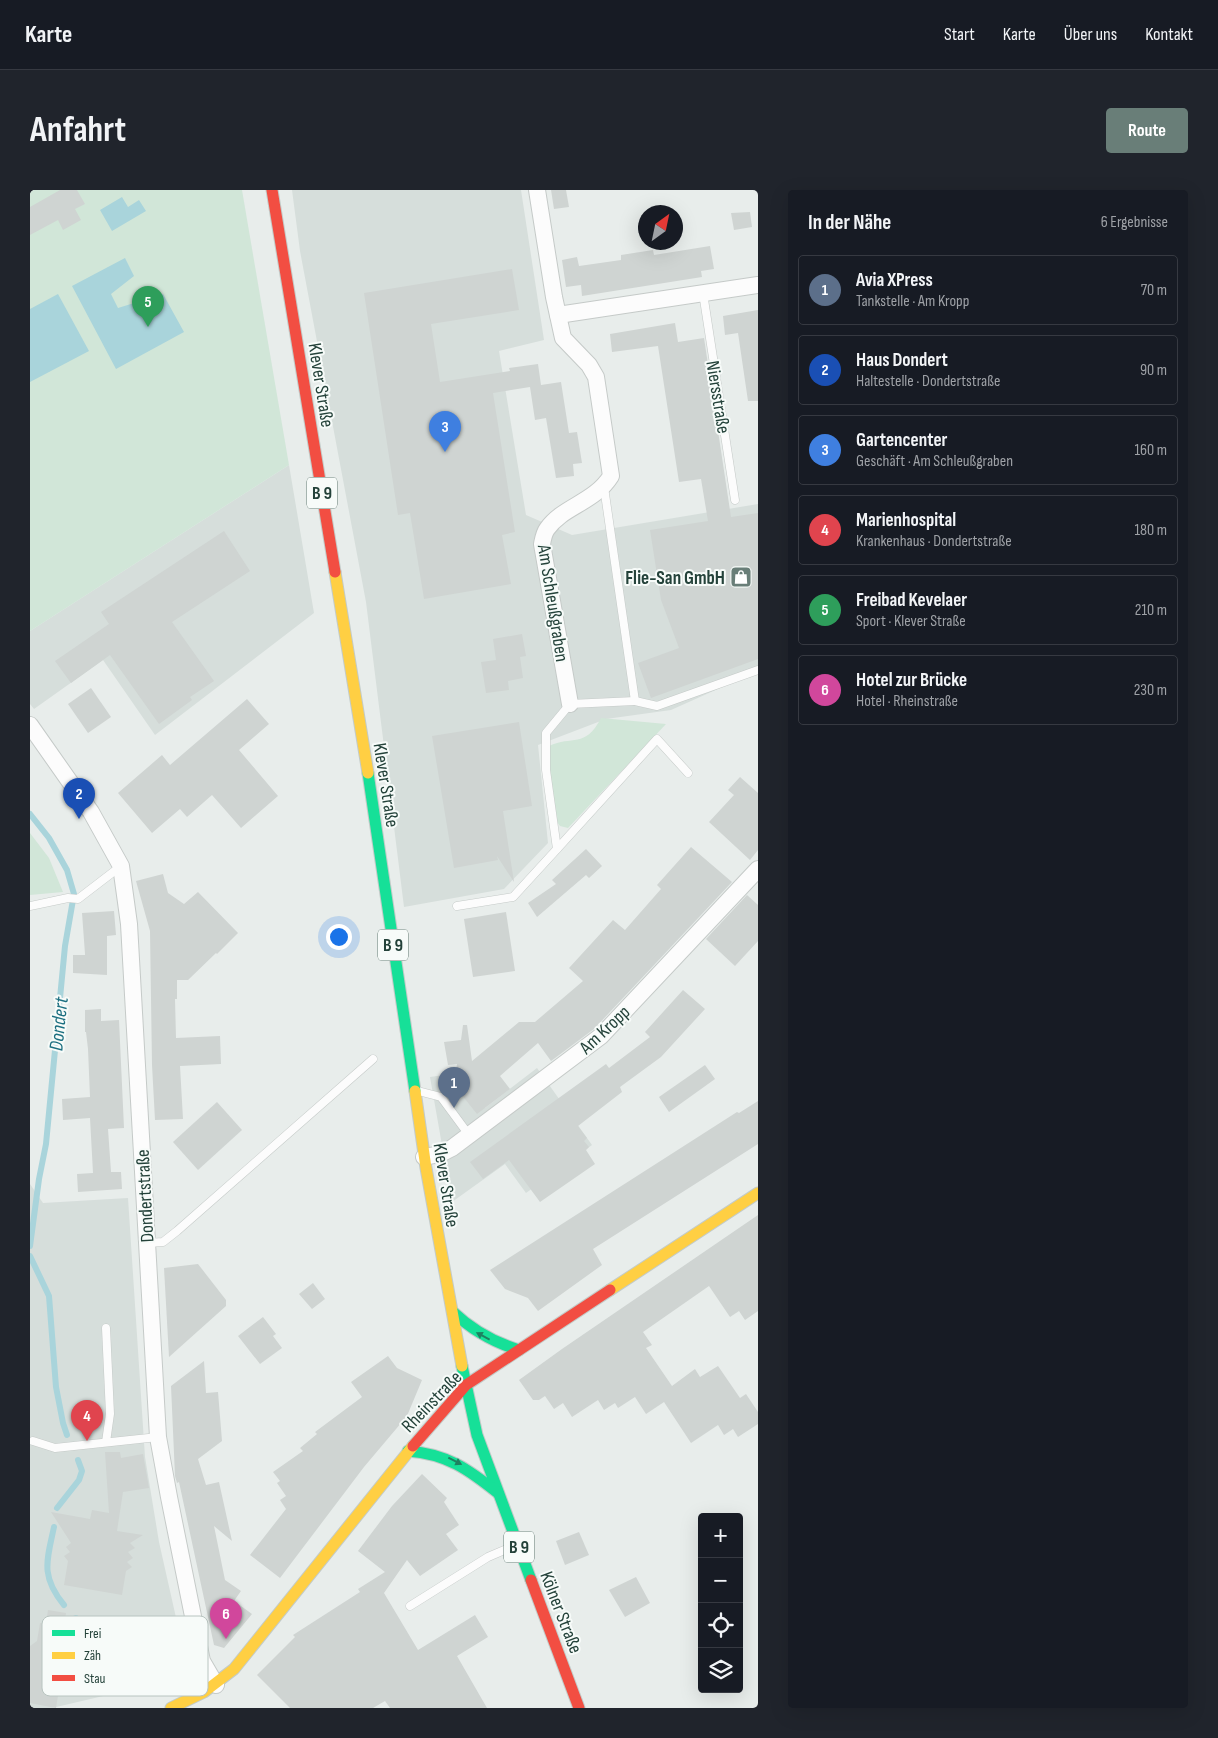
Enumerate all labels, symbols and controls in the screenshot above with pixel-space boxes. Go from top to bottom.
text: Karte [25,20,72,49]
text: Start [944,24,975,45]
text: Karte [1003,24,1036,45]
text: Über uns [1064,24,1117,45]
text: Kontakt [1145,24,1193,45]
button: Route [1106,108,1188,153]
text: Anfahrt [30,109,126,152]
north arrow [638,205,683,250]
text: In der Nähe [808,210,891,235]
text: 6 Ergebnisse [1101,213,1168,232]
text: Avia XPress [856,269,933,292]
text: 1 [822,281,828,300]
text: 70 m [1141,281,1167,300]
pin: 5 [132,286,164,327]
text: Tankstelle · Am Kropp [856,292,969,311]
street label: Klever Straße [303,341,339,429]
text: Haus Dondert [856,349,948,372]
street label: Niersstraße [700,359,735,435]
text: 2 [821,361,829,380]
text: 90 m [1140,361,1167,380]
text: Haltestelle · Dondertstraße [856,372,1000,391]
pin: 3 [429,411,461,452]
text: Gartencenter [856,429,947,452]
text: 3 [821,441,829,460]
text: 160 m [1134,441,1167,460]
text: Geschäft · Am Schleußgraben [856,452,1013,471]
road number: B 9 [307,478,337,508]
text: Marienhospital [856,509,956,532]
text: 4 [821,521,829,540]
text: 180 m [1134,521,1167,540]
text: Krankenhaus · Dondertstraße [856,532,1012,551]
street label: Am Schleußgraben [532,542,573,663]
shop icon: Flie-San GmbH [729,565,753,589]
place label: Flie-San GmbH [625,567,725,590]
text: Freibad Kevelaer [856,589,967,612]
text: 5 [821,601,829,620]
text: 210 m [1135,601,1167,620]
text: Sport · Klever Straße [856,612,966,631]
text: Hotel zur Brücke [856,669,967,692]
text: 6 [821,681,829,700]
text: 230 m [1134,681,1167,700]
text: Hotel · Rheinstraße [856,692,958,711]
street label: Klever Straße [368,741,404,829]
pin: 2 [63,778,95,819]
your location [326,924,352,950]
road number: B 9 [378,930,408,960]
water label: Dondert [44,995,74,1052]
street label: Am Kropp [574,1001,635,1060]
pin: 1 [438,1067,470,1108]
street label: Klever Straße [428,1141,464,1229]
street label: Dondertstraße [132,1149,159,1243]
one-way arrow [475,1332,490,1340]
street label: Rheinstraße [397,1366,467,1438]
pin: 4 [71,1400,103,1441]
one-way arrow [447,1457,462,1465]
map controls [698,1513,743,1693]
button: + [698,1513,743,1558]
road number: B 9 [504,1531,534,1562]
button: − [698,1558,743,1603]
street label: Kölner Straße [534,1568,587,1657]
pin: 6 [210,1598,242,1639]
button: locate [698,1603,743,1648]
legend [42,1616,208,1696]
text: Frei [84,1625,101,1642]
text: Zäh [84,1647,101,1664]
button: layers [698,1648,743,1693]
text: Stau [84,1670,106,1687]

